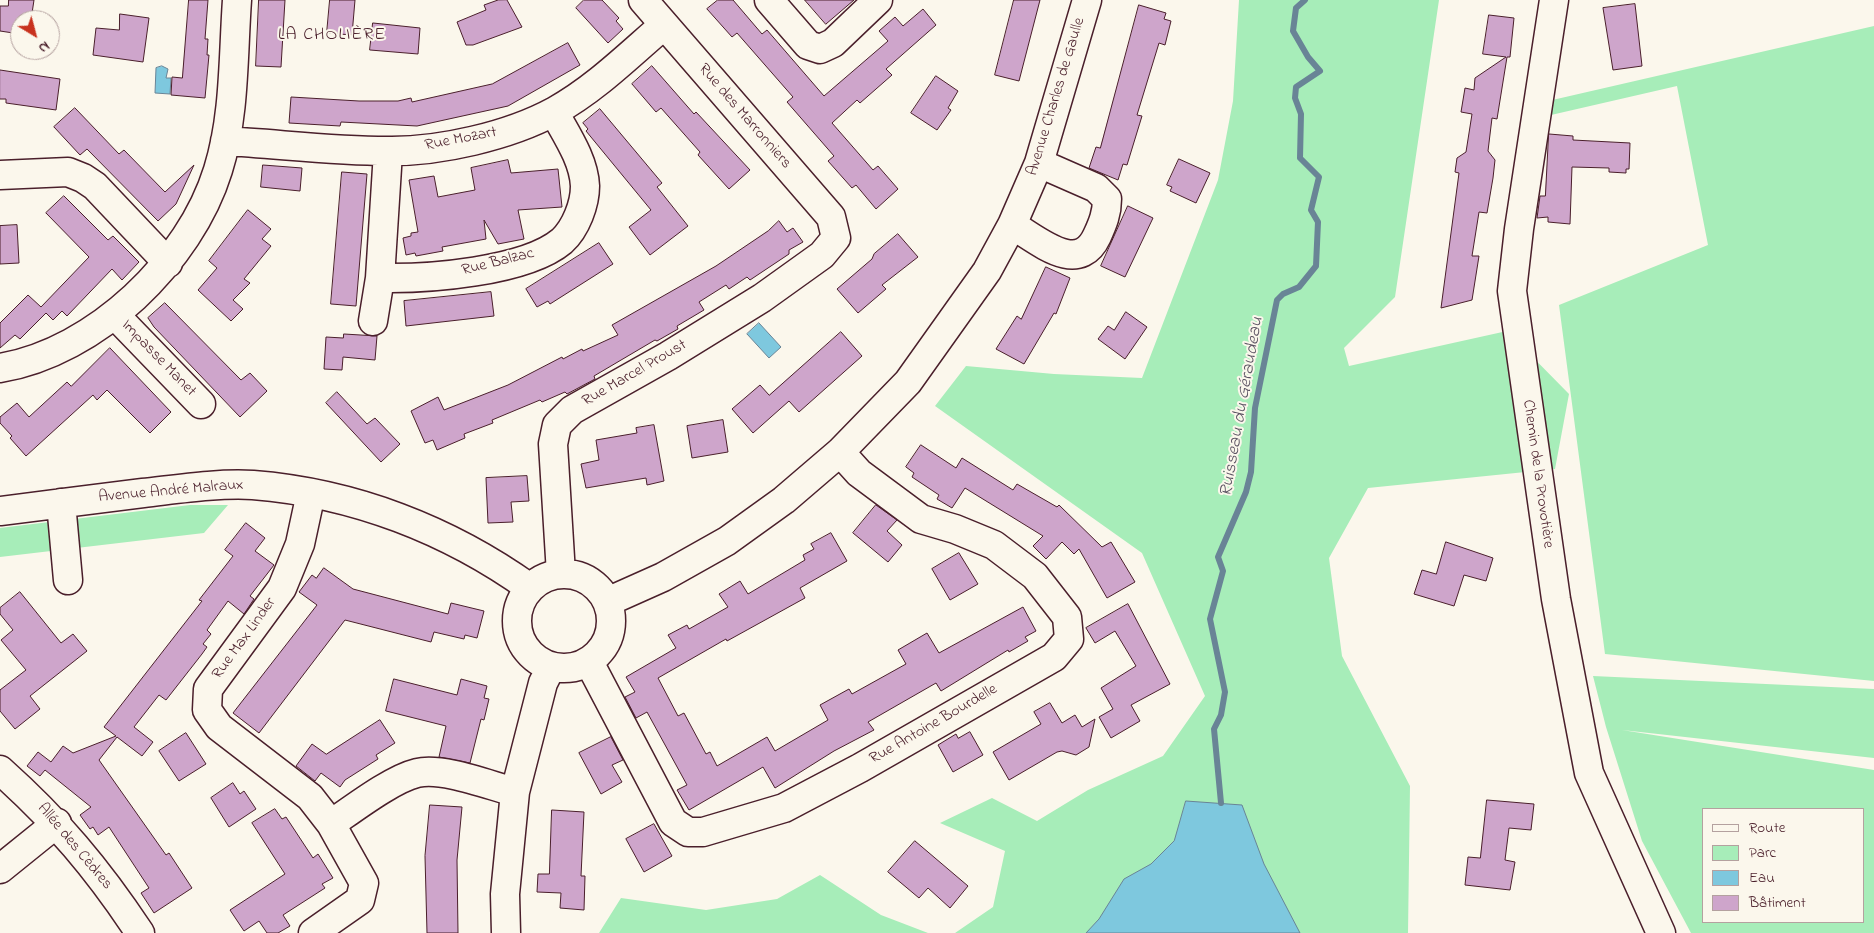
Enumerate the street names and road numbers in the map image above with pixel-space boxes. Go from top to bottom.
street label: Avenue Charles de Gaulle [1024,16,1090,178]
street label: Rue des Marronniers [693,61,795,173]
street label: Rue Mozart [423,124,499,156]
street label: Rue Balzac [460,245,536,281]
street label: Impasse Manet [116,316,200,402]
street label: Rue Marcel Proust [579,336,691,412]
street label: Chemin de la Provotière [1517,398,1557,550]
street label: Avenue André Malraux [98,476,244,508]
street label: Rue Max Linder [209,594,281,684]
street label: Rue Antoine Bourdelle [867,681,1001,769]
street label: Allée des Cèdres [32,800,116,894]

